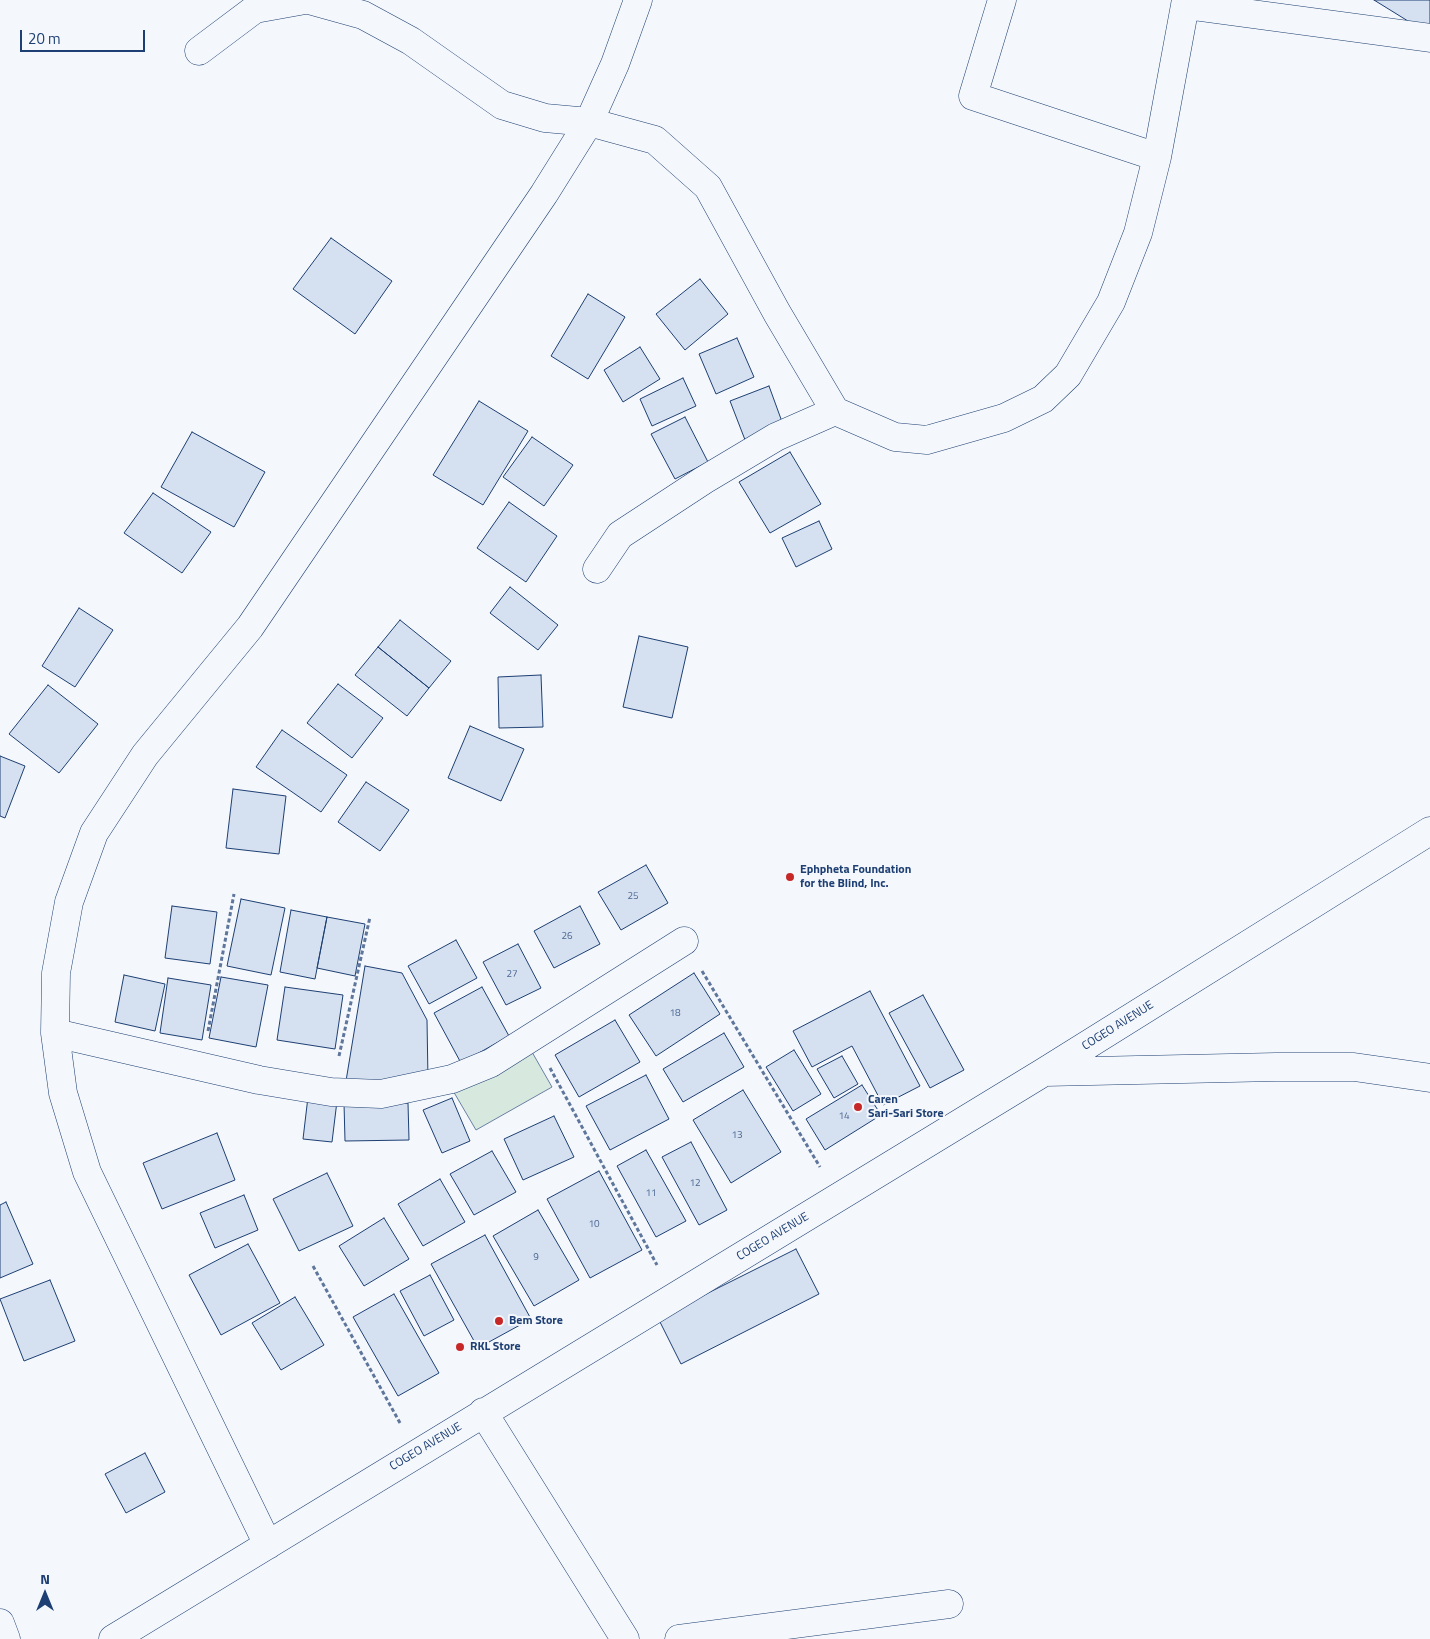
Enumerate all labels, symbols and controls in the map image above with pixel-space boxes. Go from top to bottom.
scale bar [22,20,148,52]
text: 20 m [28,27,61,50]
place label: Ephpheta Foundation for the Blind, Inc. [800,863,911,891]
marker: Ephpheta Foundation for the Blind, Inc. [784,871,796,883]
house number: 25 [627,891,639,903]
house number: 26 [561,931,573,943]
house number: 27 [506,969,518,981]
street label: COGEO AVENUE [1080,998,1156,1054]
house number: 18 [669,1008,681,1020]
place label: Caren Sari-Sari Store [868,1093,944,1121]
marker: Caren Sari-Sari Store [852,1101,864,1113]
house number: 14 [838,1111,850,1123]
house number: 13 [731,1130,743,1142]
house number: 12 [689,1178,701,1190]
house number: 11 [645,1188,657,1200]
street label: COGEO AVENUE [734,1210,812,1264]
house number: 10 [588,1219,600,1231]
house number: 9 [533,1252,539,1264]
place label: Bem Store [509,1314,563,1328]
marker: Bem Store [493,1315,505,1327]
place label: RKL Store [470,1340,521,1354]
marker: RKL Store [454,1341,466,1353]
street label: COGEO AVENUE [387,1420,465,1474]
text: N [40,1568,50,1589]
north arrow [20,1569,70,1619]

